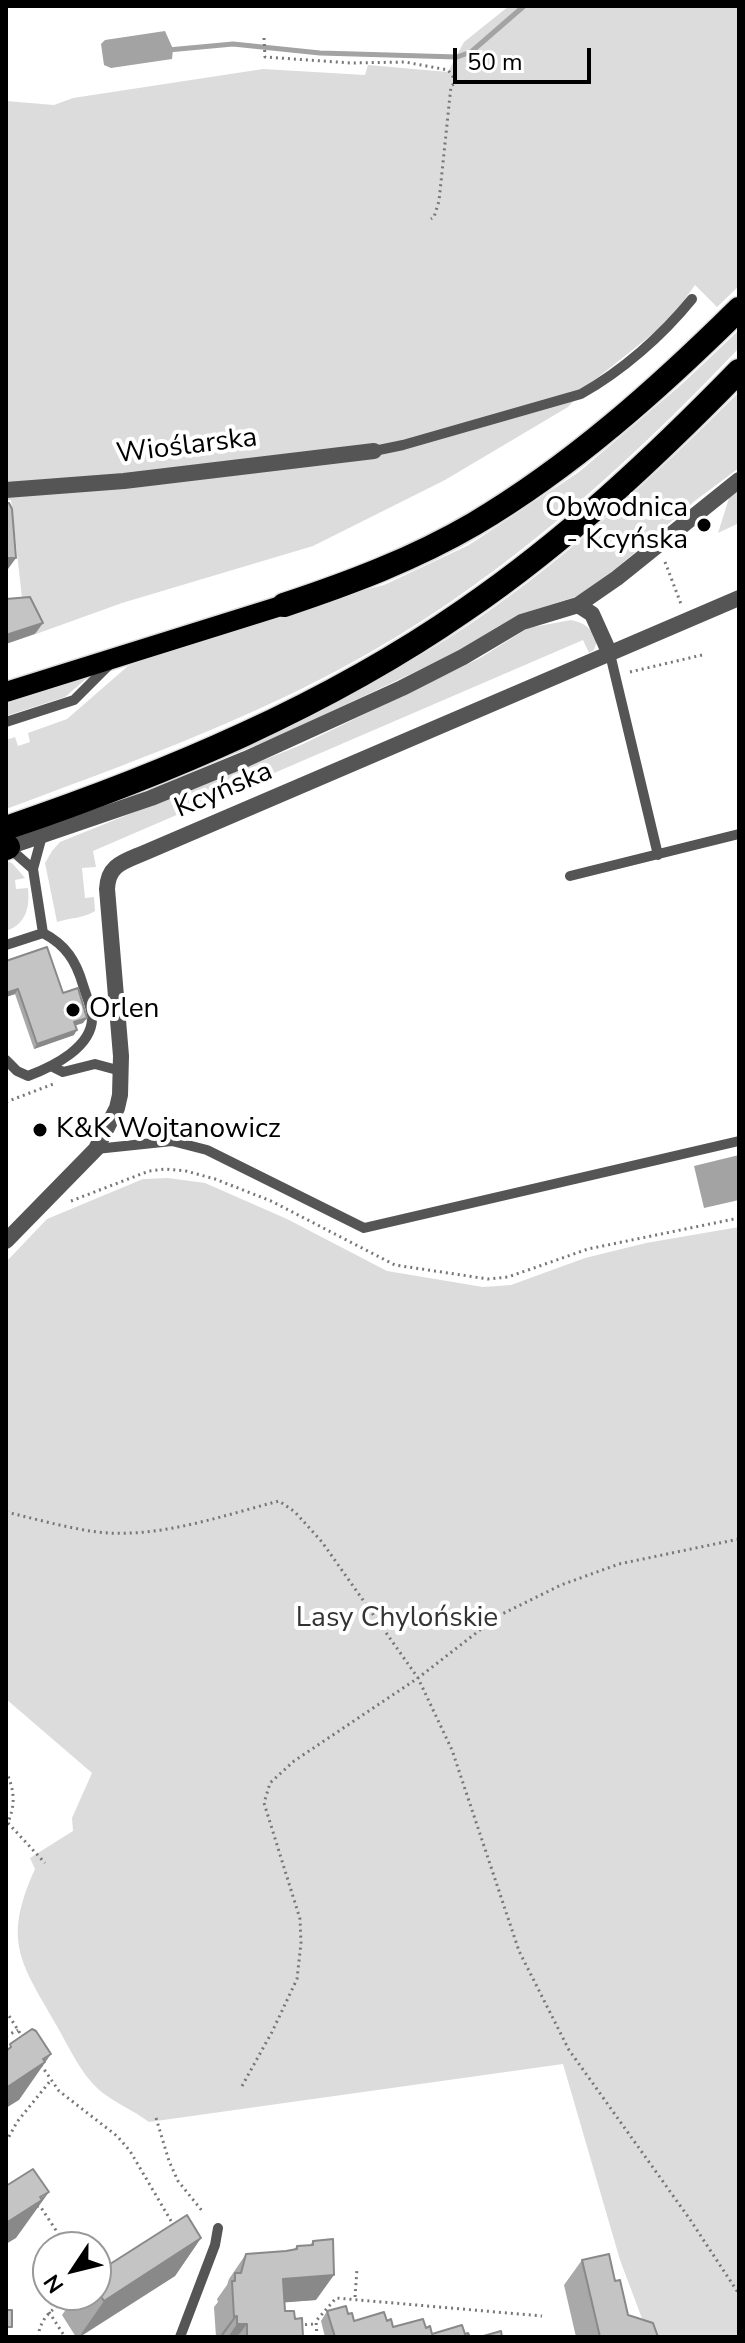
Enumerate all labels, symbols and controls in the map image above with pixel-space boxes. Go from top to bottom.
scale bar [457,32,595,82]
text: 50 m [467,46,523,78]
street label: Wioślarska [115,422,259,472]
place label: Obwodnica - Kcyńska [545,492,688,558]
marker: Obwodnica - Kcyńska [695,516,713,534]
street label: Kcyńska [170,755,278,827]
place label: Orlen [89,993,159,1027]
marker: Orlen [64,1001,82,1019]
place label: K&K Wojtanowicz [56,1113,281,1147]
marker: K&K Wojtanowicz [31,1121,49,1139]
park label: Lasy Chylońskie [296,1602,498,1636]
north arrow [32,2231,112,2311]
text: N [37,2268,71,2299]

